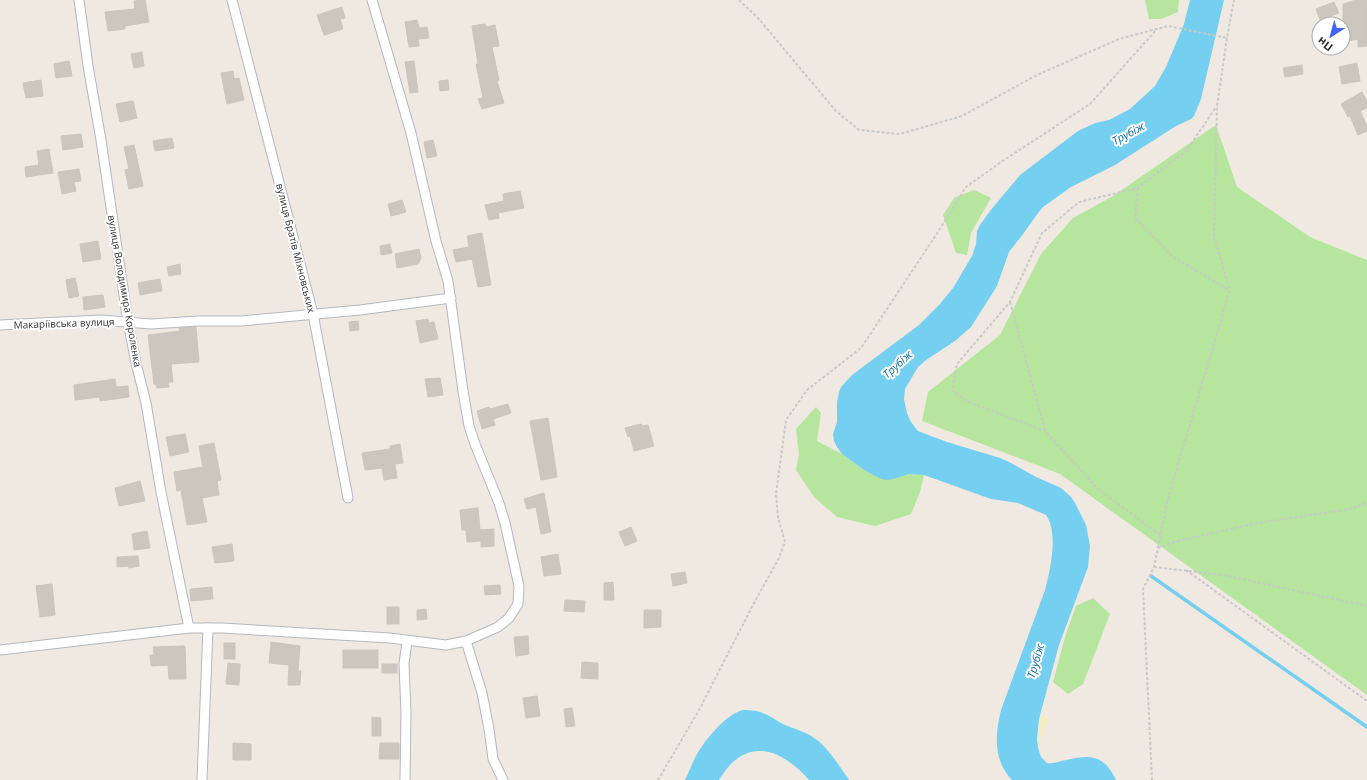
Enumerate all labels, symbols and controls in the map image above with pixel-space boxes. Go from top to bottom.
north arrow [1311,16,1351,56]
text: Пн [1314,34,1336,55]
water label: Трубіж [1109,118,1148,148]
street label: вулиця Братів Міхновських [273,182,319,315]
street label: вулиця Володимира Короленка [105,214,145,368]
street label: Макаріївська вулиця [13,314,115,332]
water label: Трубіж [879,346,916,381]
water label: Трубіж [1023,641,1047,680]

